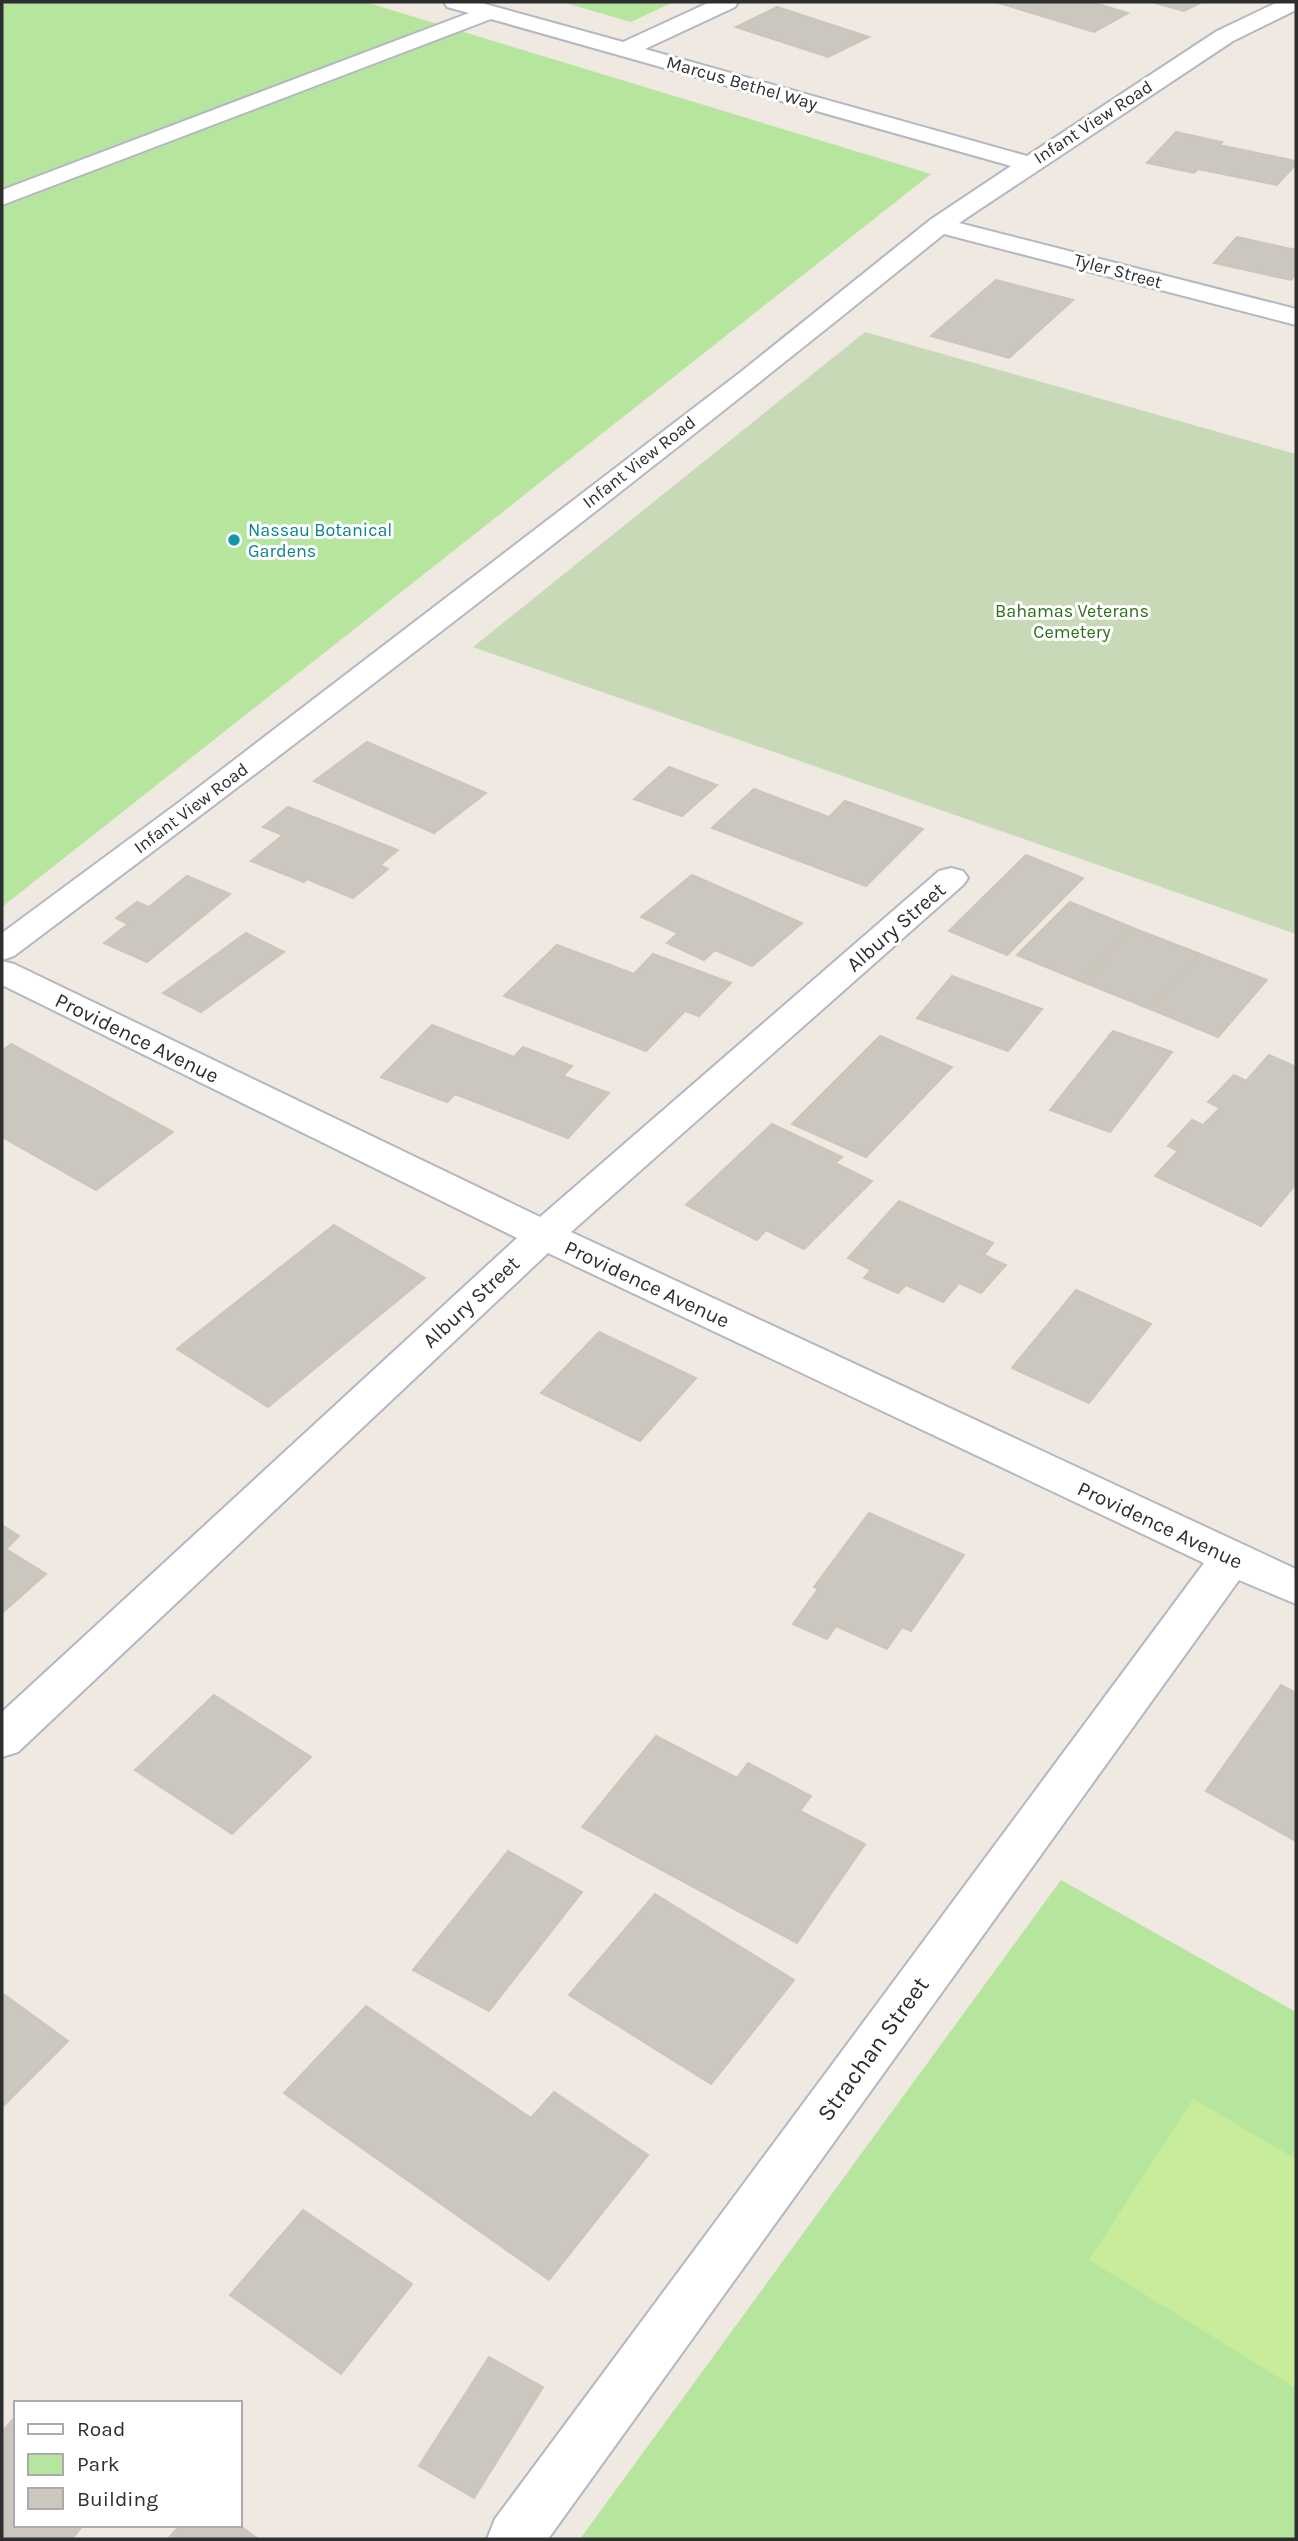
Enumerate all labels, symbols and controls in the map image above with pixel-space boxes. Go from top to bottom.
street label: Marcus Bethel Way [664,51,821,115]
street label: Infant View Road [1029,75,1157,169]
street label: Tyler Street [1071,249,1165,293]
street label: Infant View Road [578,411,700,513]
place label: Nassau Botanical Gardens [248,519,392,562]
marker: Nassau Botanical Gardens [226,532,242,548]
park label: Bahamas Veterans Cemetery [995,600,1149,643]
street label: Infant View Road [130,758,252,858]
street label: Albury Street [842,877,950,976]
street label: Providence Avenue [51,988,223,1088]
street label: Providence Avenue [561,1235,733,1333]
street label: Albury Street [418,1251,524,1353]
street label: Providence Avenue [1074,1476,1246,1574]
street label: Strachan Street [811,1971,935,2127]
legend [14,2401,242,2527]
text: Road [77,2417,125,2441]
text: Park [77,2452,120,2476]
text: Building [77,2487,158,2511]

